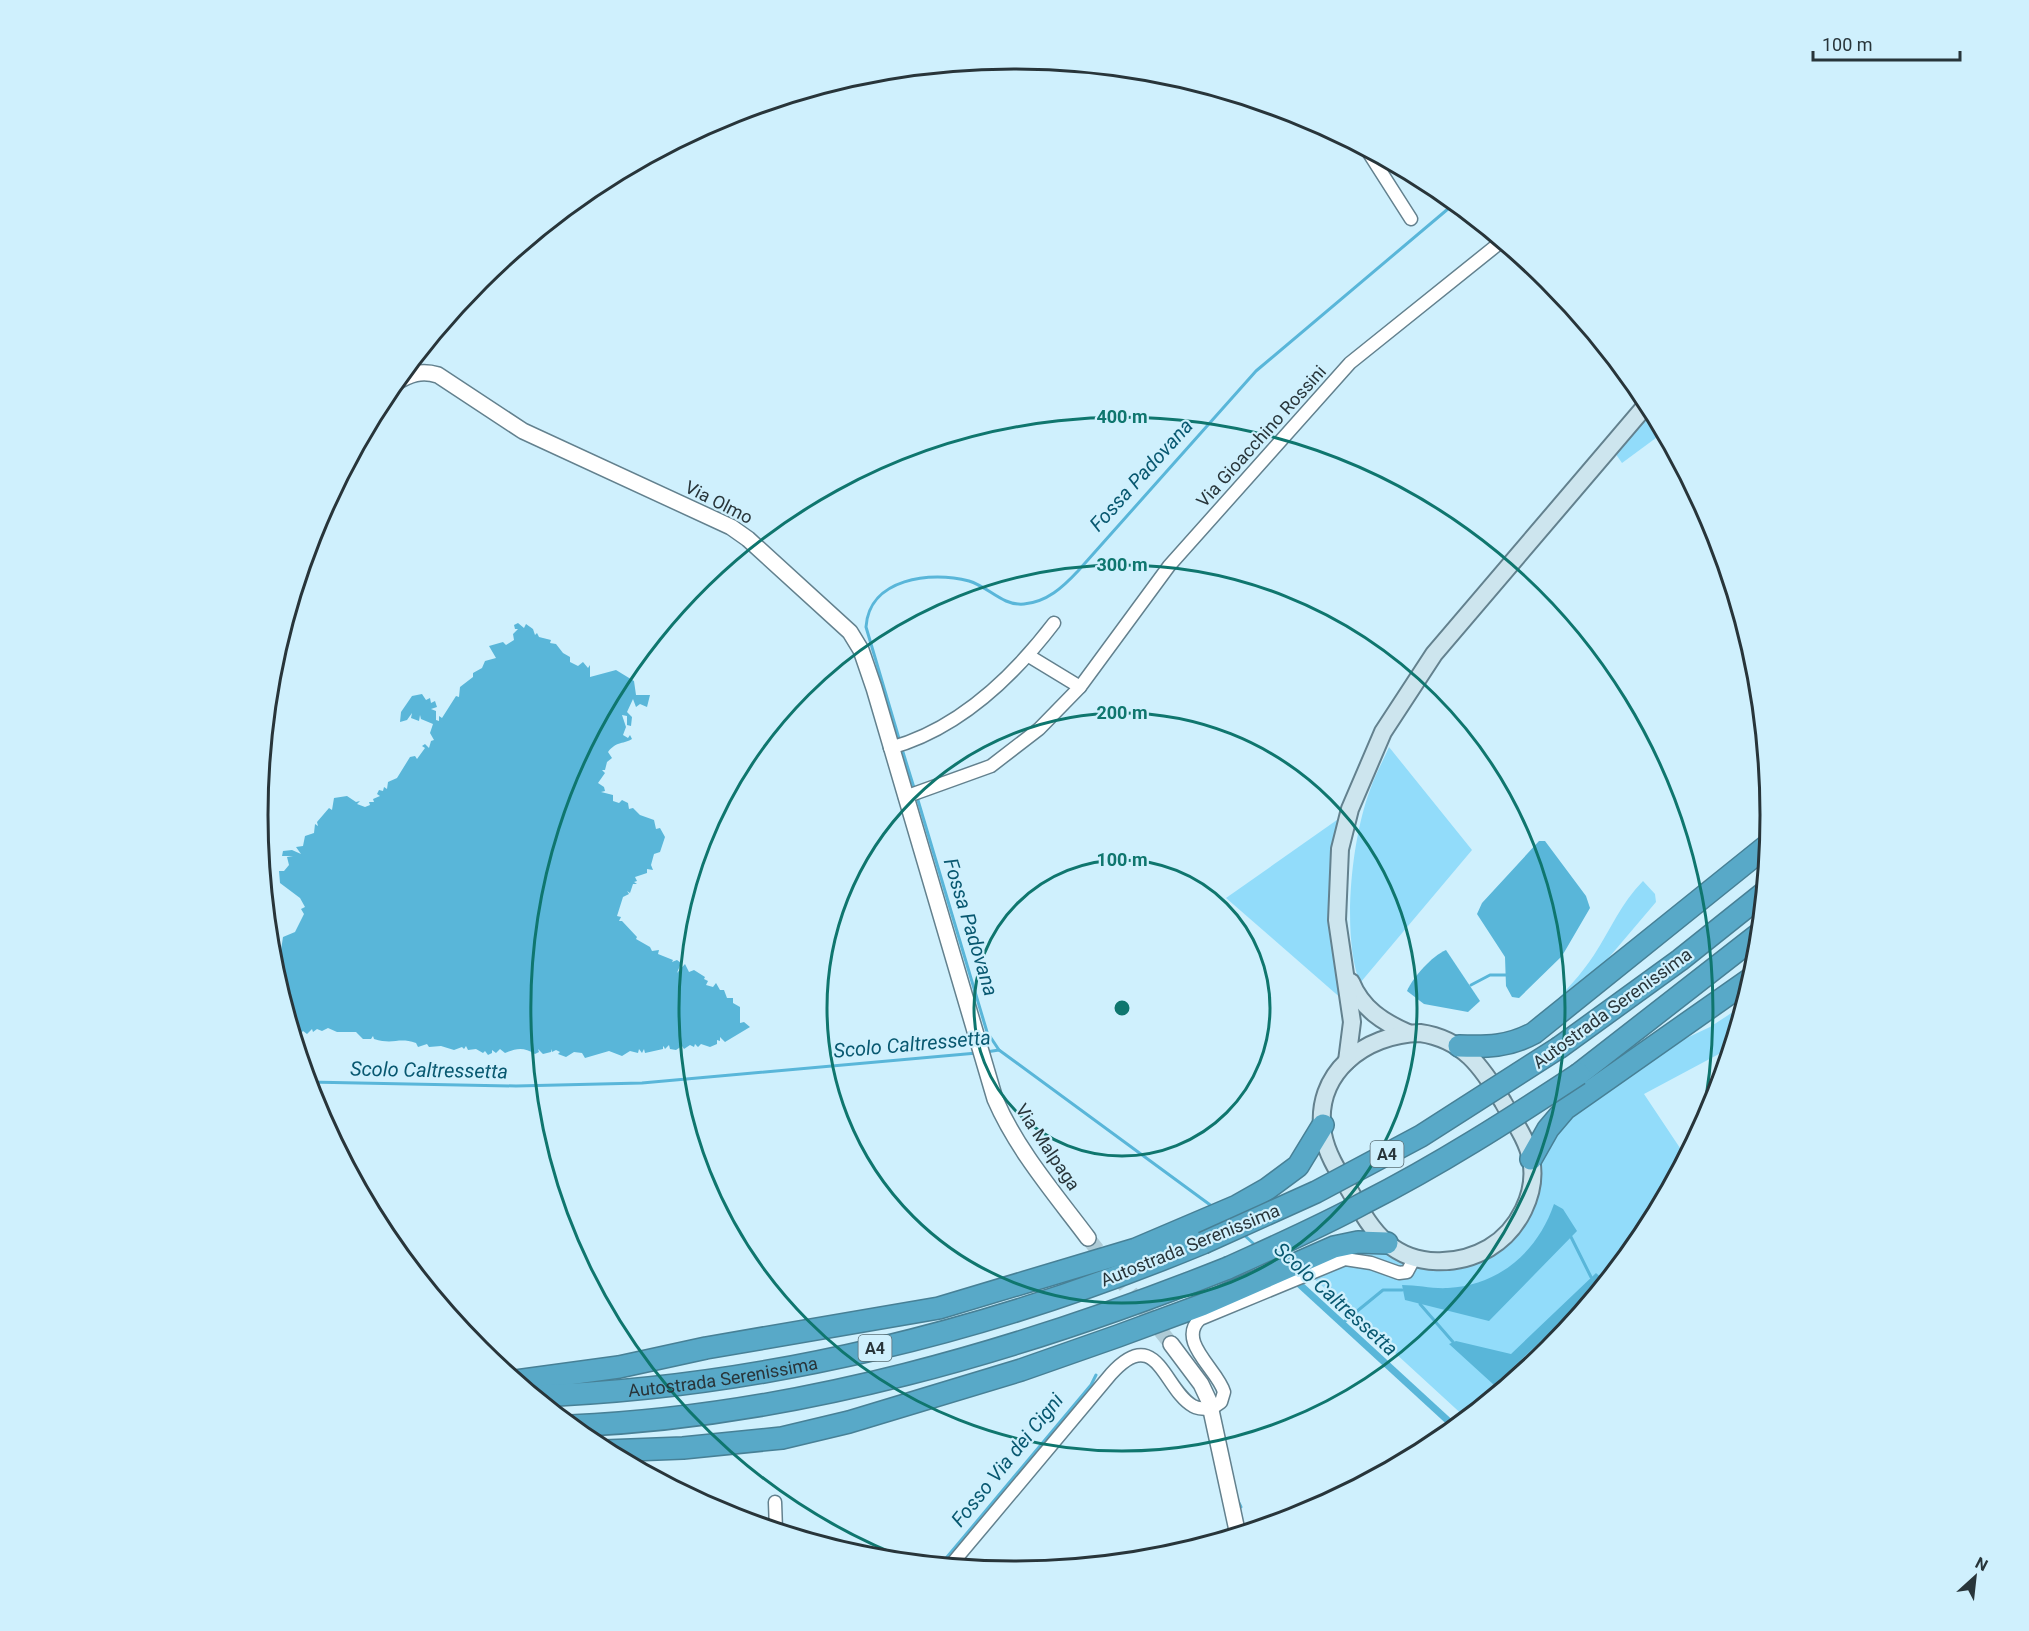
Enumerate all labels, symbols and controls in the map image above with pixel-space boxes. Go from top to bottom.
scale bar [1813,24,1960,62]
text: 100 m [1822,34,1873,55]
street label: Via Gioacchino Rossini [1192,361,1330,511]
text: 400 m [1096,406,1148,427]
water label: Fossa Padovana [1084,414,1198,536]
street label: Via Olmo [682,476,756,528]
text: 300 m [1096,554,1148,575]
text: 200 m [1096,702,1148,723]
text: 100 m [1096,849,1148,870]
water label: Fossa Padovana [939,855,1003,999]
street label: Autostrada Serenissima [1528,943,1696,1073]
centre of rings [1112,998,1132,1018]
water label: Scolo Caltressetta [832,1025,992,1063]
water label: Scolo Caltressetta [350,1057,508,1083]
street label: Via Malpaga [1011,1100,1085,1194]
road number: A4 [1370,1141,1404,1167]
street label: Autostrada Serenissima [1097,1199,1283,1291]
water label: Scolo Caltressetta [1269,1237,1403,1361]
road number: A4 [858,1335,892,1361]
street label: Autostrada Serenissima [627,1352,819,1400]
water label: Fosso Via dei Cigni [946,1388,1068,1532]
north arrow [1945,1547,2005,1607]
text: N [1972,1553,1991,1575]

